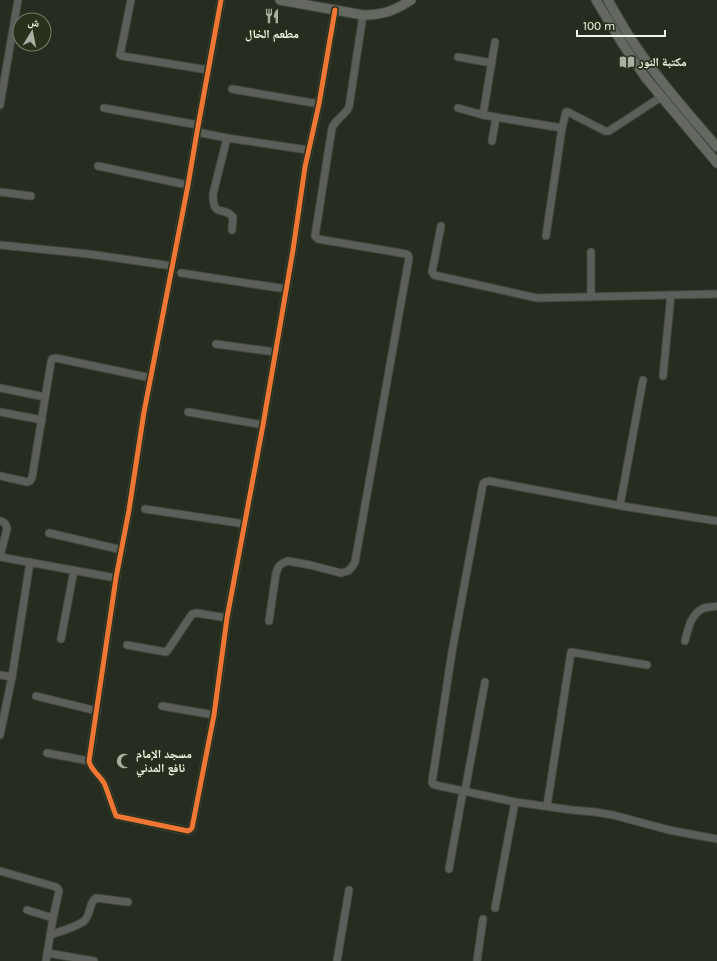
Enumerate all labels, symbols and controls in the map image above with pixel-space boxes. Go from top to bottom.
restaurant icon: مطعم الخال [263,7,281,25]
north arrow [12,12,52,52]
scale bar [577,12,665,38]
text: ش [27,15,41,31]
text: 100 m [583,19,615,33]
place label: مطعم الخال [245,27,299,42]
library icon: مكتبة النور [618,53,636,71]
place label: مكتبة النور [638,55,687,69]
place label: مسجد الإمام نافع المدني [136,747,192,778]
mosque icon: مسجد الإمام نافع المدني [115,752,133,770]

